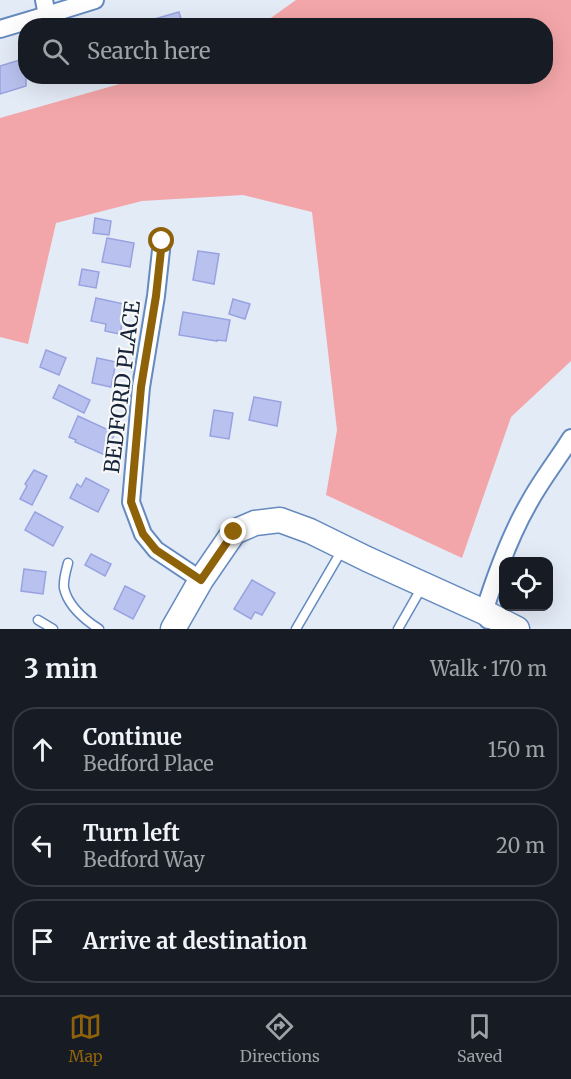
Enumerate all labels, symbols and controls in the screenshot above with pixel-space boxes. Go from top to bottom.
search box [18,18,553,84]
icon: search [39,35,72,68]
text: Search here [87,37,210,65]
route start [148,227,174,253]
street label: BEDFORD PLACE [98,299,146,475]
route end [220,518,246,544]
map controls [499,557,553,611]
button: locate [499,557,553,611]
text: 3 min [24,652,98,685]
text: Walk · 170 m [430,656,547,681]
text: Continue [83,723,182,751]
icon: ahead [26,733,59,766]
text: 150 m [488,737,545,762]
text: Bedford Place [83,751,214,776]
text: Turn left [83,819,180,847]
icon: left [26,829,59,862]
text: 20 m [496,833,545,858]
text: Bedford Way [83,847,205,872]
icon: arrive [26,925,59,958]
text: Arrive at destination [83,927,307,955]
tab: Map [69,1010,103,1066]
tab: Directions [240,1010,320,1066]
tab: Saved [457,1010,502,1066]

